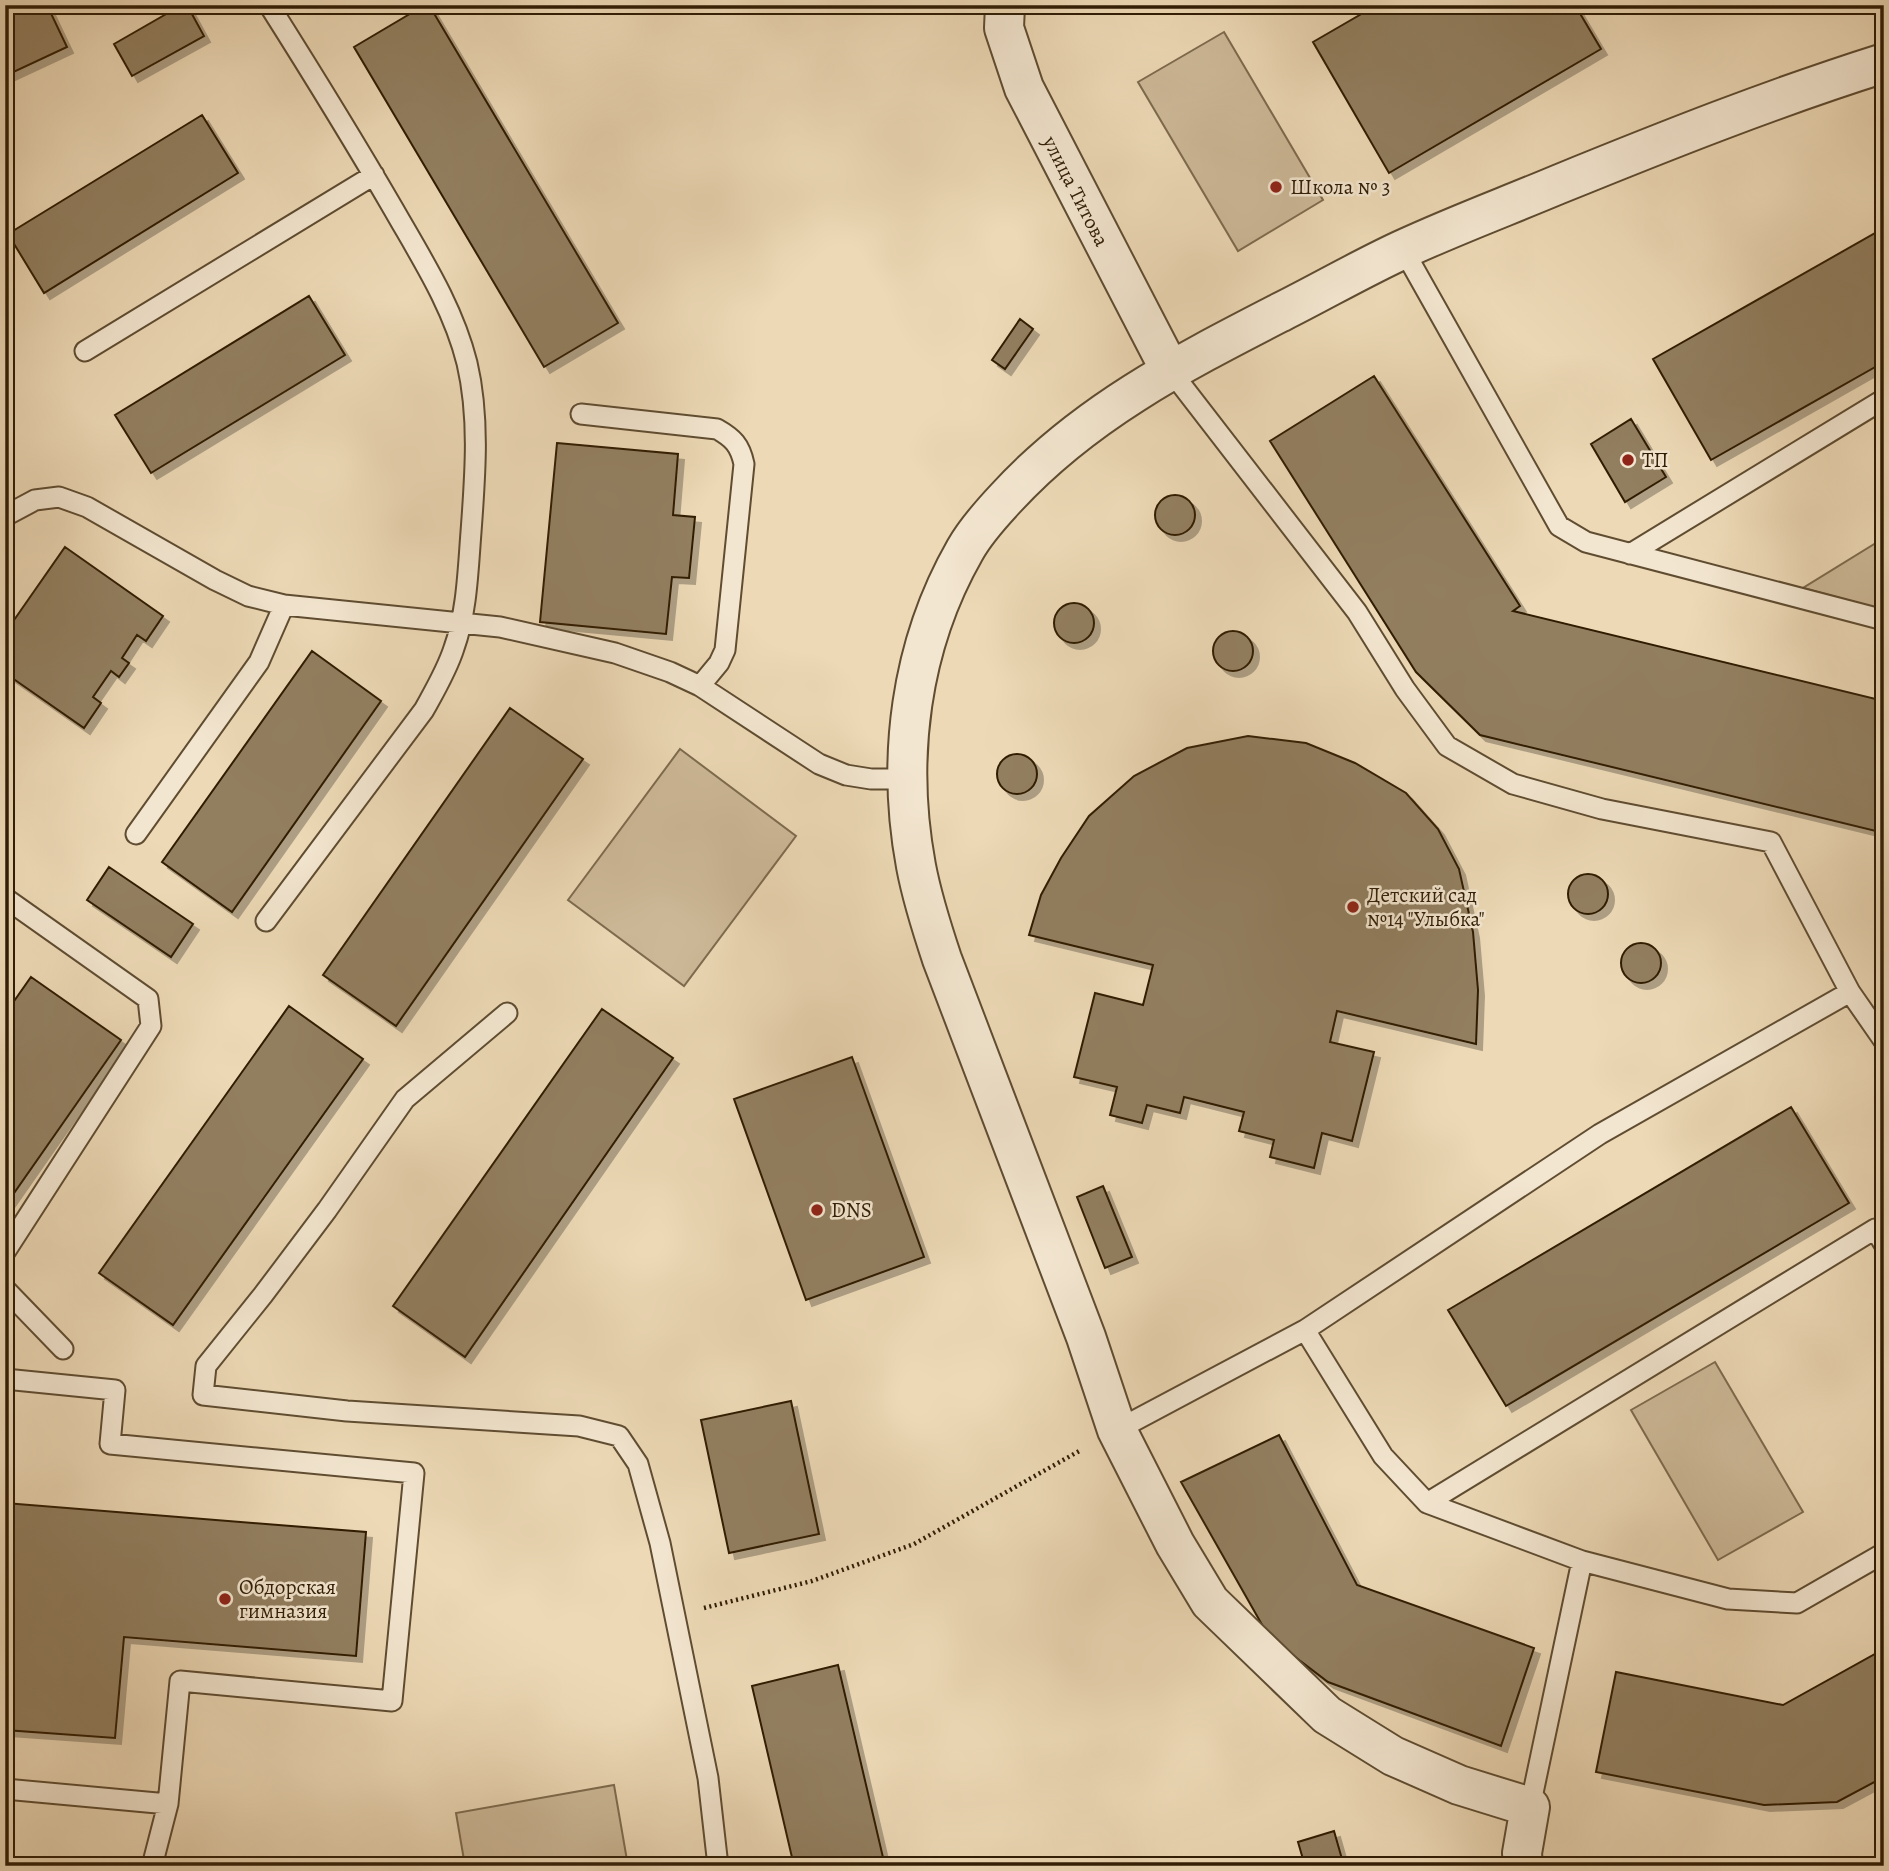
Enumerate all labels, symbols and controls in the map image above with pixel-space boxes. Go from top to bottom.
street label: улица Титова [1036,130,1116,251]
place label: Школа № 3 [1290,173,1390,201]
marker: Школа № 3 [1268,179,1284,195]
place label: ТП [1642,446,1668,474]
marker: ТП [1620,452,1636,468]
place label: Детский сад №14 "Улыбка" [1367,881,1485,933]
marker: Детский сад №14 "Улыбка" [1345,899,1361,915]
place label: DNS [831,1196,872,1224]
marker: DNS [809,1202,825,1218]
place label: Обдорская гимназия [239,1573,336,1625]
marker: Обдорская гимназия [217,1591,233,1607]

